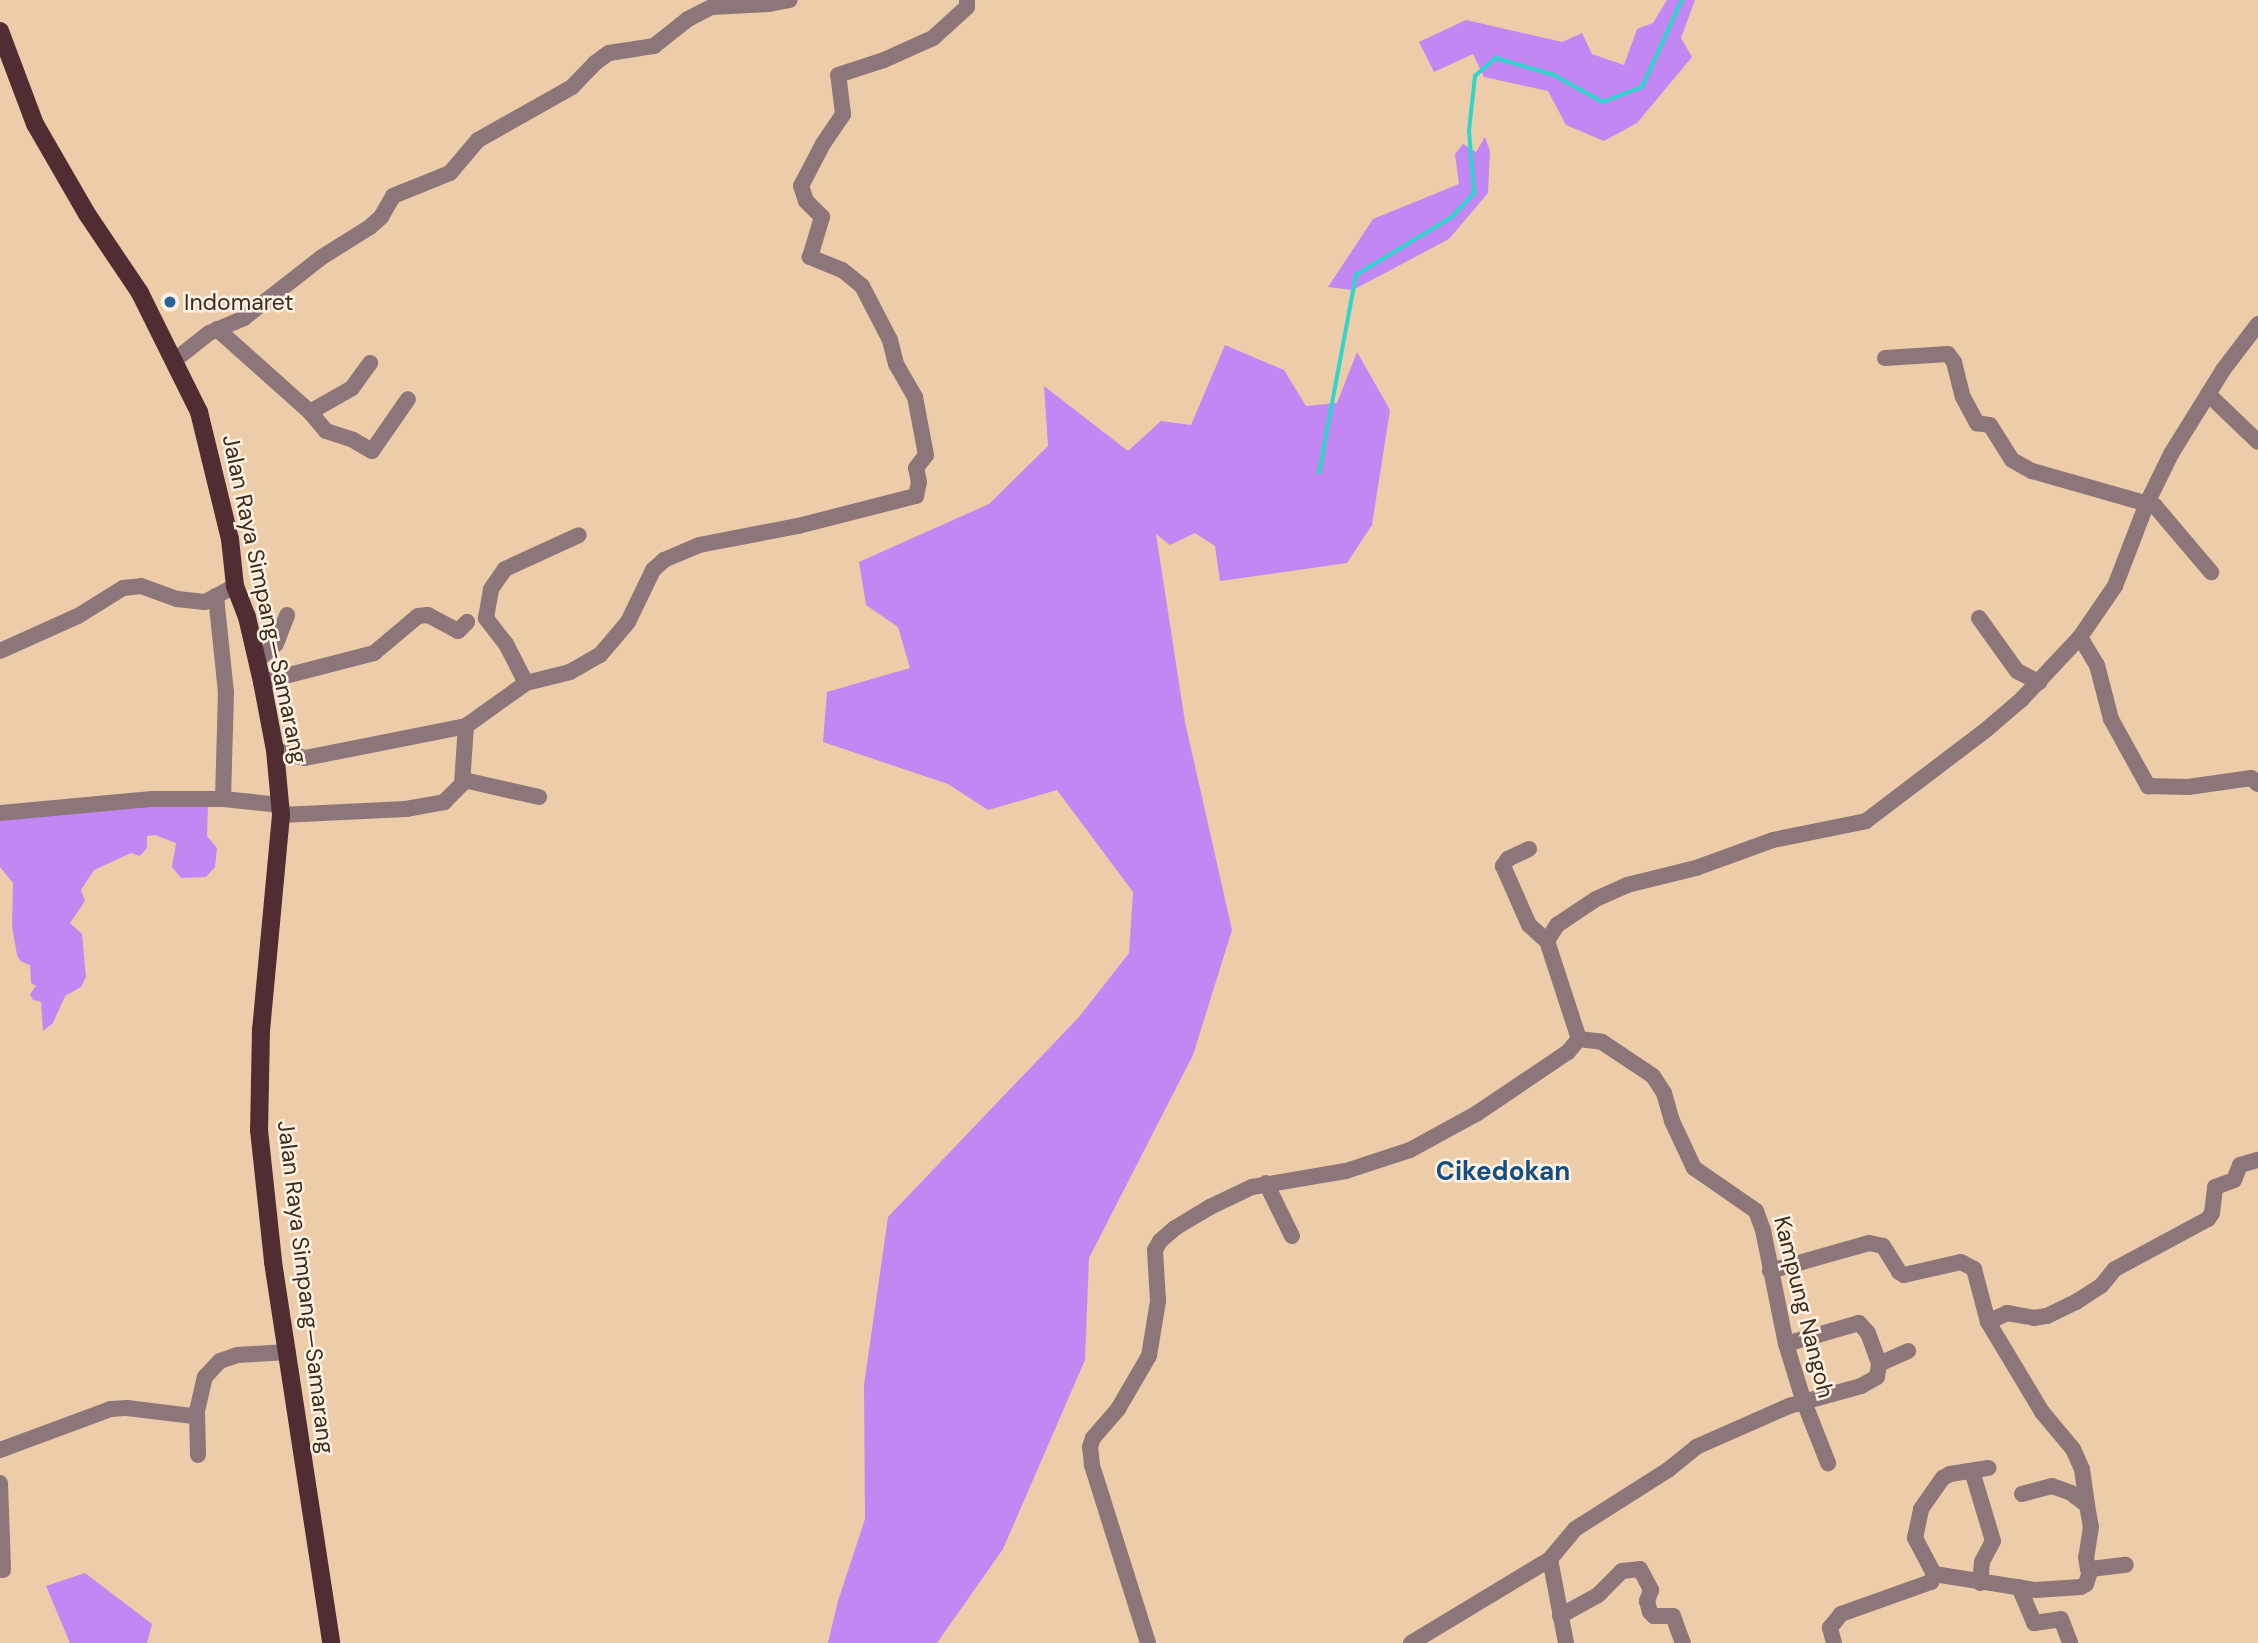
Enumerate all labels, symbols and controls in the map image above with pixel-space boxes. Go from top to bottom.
place label: Indomaret [184,288,293,316]
marker: Indomaret [162,294,178,310]
street label: Jalan Raya Simpang—Samarang [217,432,313,766]
street label: Jalan Raya Simpang—Samarang [272,1119,340,1455]
district label: Cikedokan [1436,1156,1570,1188]
street label: Kampung Nangoh [1768,1213,1840,1401]

